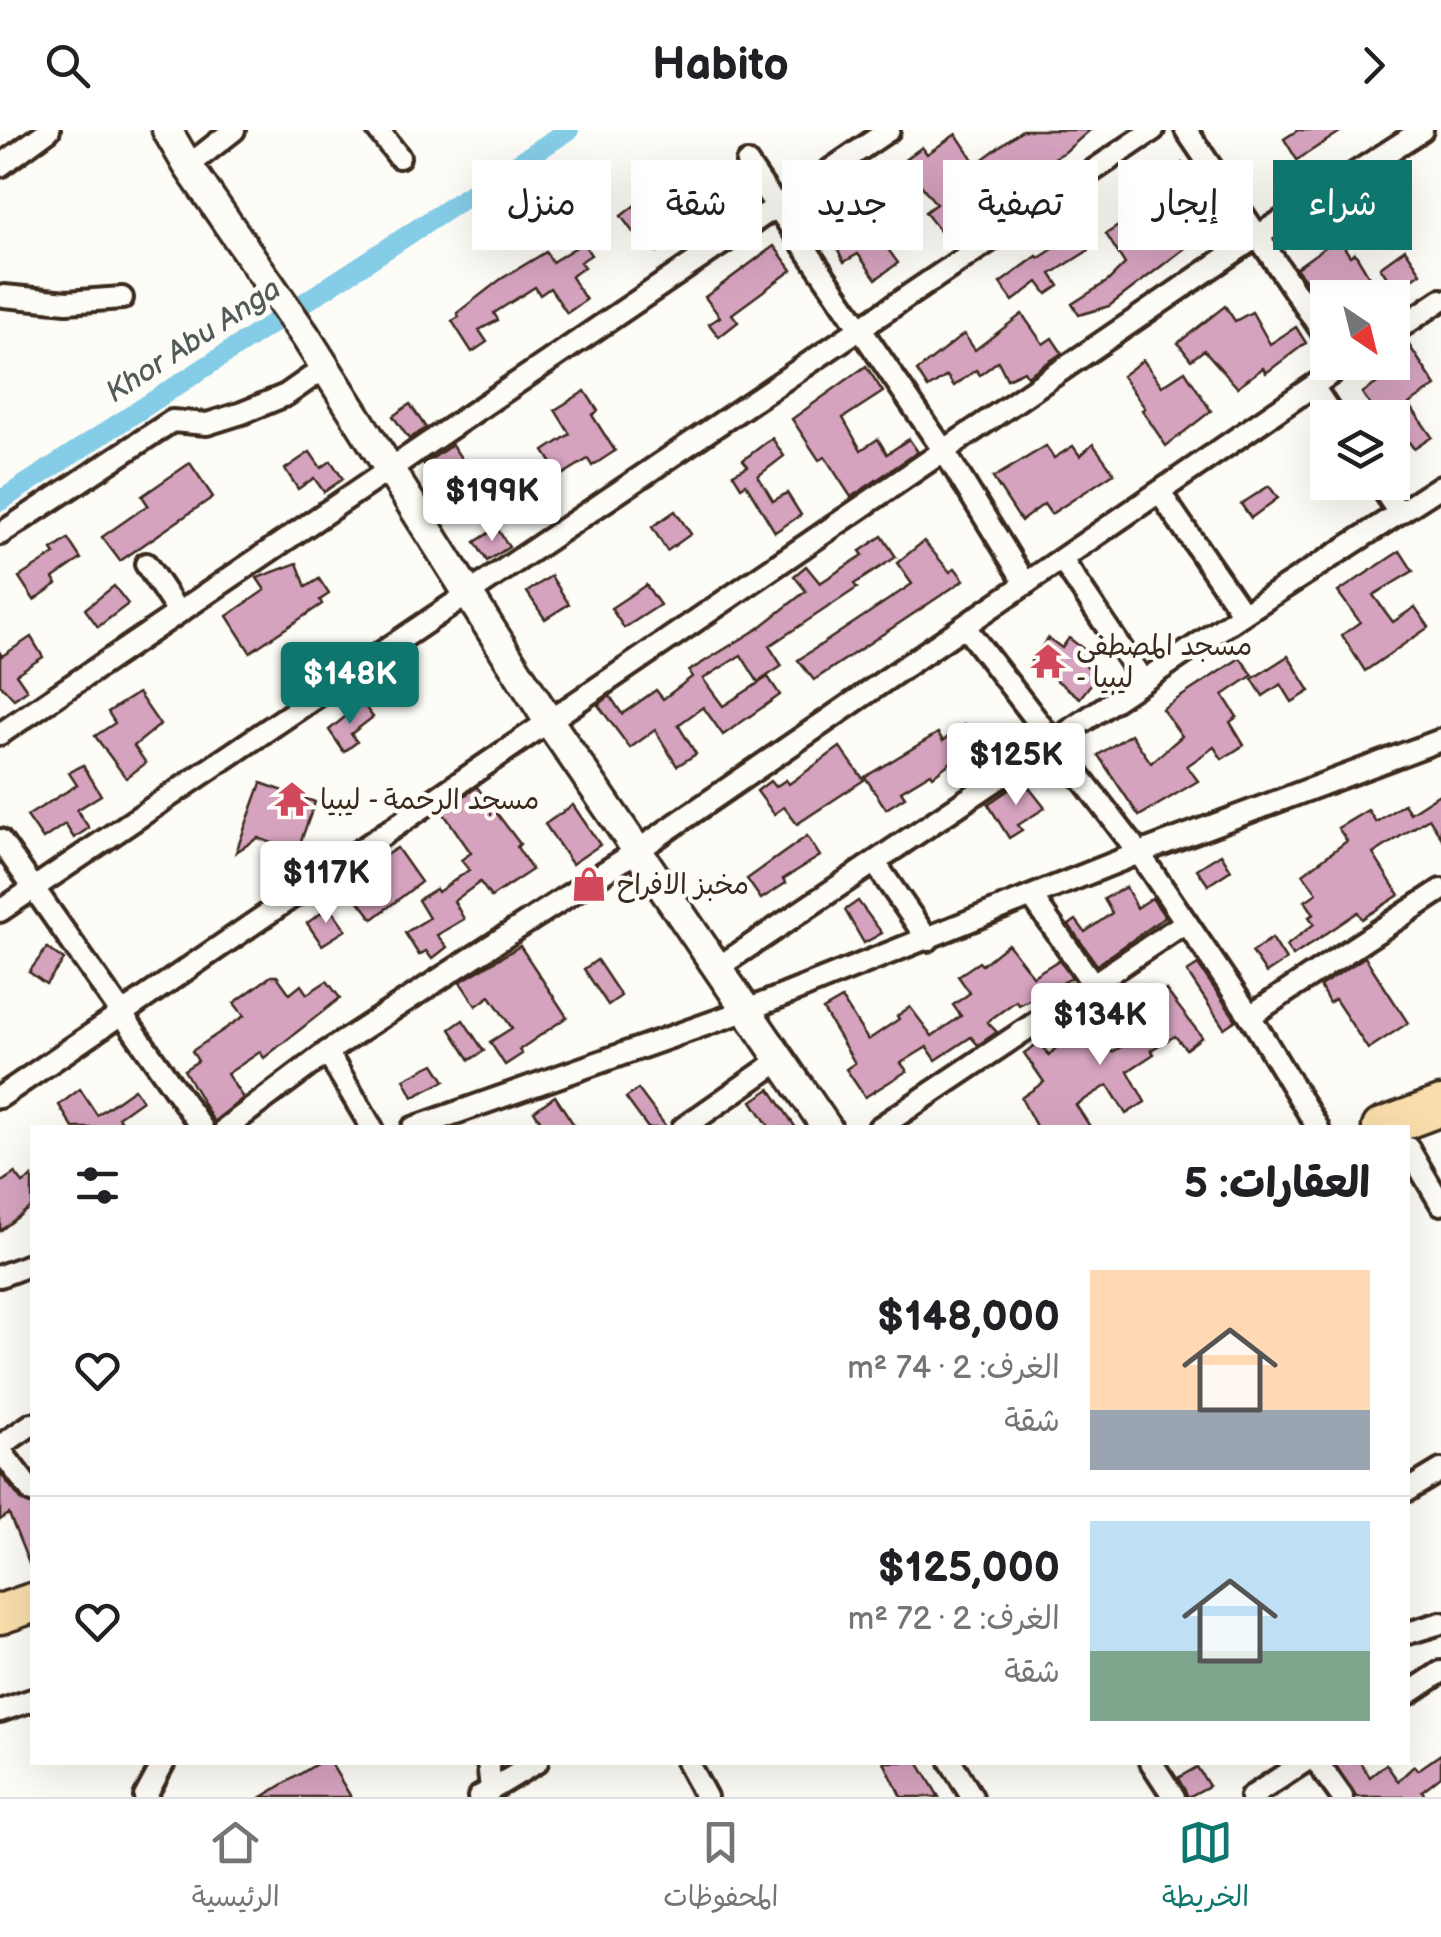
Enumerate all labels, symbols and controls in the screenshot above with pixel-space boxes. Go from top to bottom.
icon: search [40,38,95,93]
text: Habito [652,38,789,93]
icon: forward [1346,38,1401,93]
chip: منزل [472,160,611,250]
chip: شقة [631,160,762,250]
chip: جديد [782,160,923,250]
chip: تصفية [943,160,1098,250]
chip: إيجار [1118,160,1253,250]
chip: شراء [1273,160,1412,250]
water label: Khor Abu Anga [99,271,288,411]
north arrow [1310,280,1410,380]
map controls [1310,280,1410,500]
button: layers [1310,400,1410,500]
pin: $199K [422,459,562,544]
text: $199K [445,472,539,511]
place label: مسجد المصطفى - ليبيا [1076,630,1252,695]
pin: $148K [280,642,420,727]
temple icon: مسجد المصطفى - ليبيا [1029,642,1067,680]
text: $148K [303,655,397,694]
pin: $125K [946,723,1086,808]
text: $125K [969,736,1063,775]
temple icon: مسجد الرحمة - ليبيا [273,780,311,818]
place label: مسجد الرحمة - ليبيا [320,784,539,817]
pin: $117K [256,841,396,926]
text: $117K [282,854,370,893]
shop icon: مخبز الافراح [570,865,608,903]
place label: مخبز الافراح [617,869,749,903]
pin: $134K [1030,983,1170,1068]
text: $134K [1053,996,1147,1035]
icon: filters [70,1158,125,1213]
text: العقارات: 5 [1184,1159,1370,1210]
text: $148,000 [877,1292,1060,1343]
icon: home [1170,1310,1290,1430]
icon: heart [70,1343,125,1398]
text: الغرف: 2 · 74 m² [847,1349,1060,1388]
text: شقة [1004,1402,1060,1441]
text: $125,000 [877,1543,1060,1594]
icon: home [1170,1561,1290,1681]
icon: heart [70,1594,125,1649]
text: الغرف: 2 · 72 m² [848,1600,1060,1639]
text: شقة [1004,1653,1060,1692]
tab: الرئيسية [192,1815,280,1921]
tab: المحفوظات [663,1815,778,1921]
tab: الخريطة [1162,1815,1249,1921]

